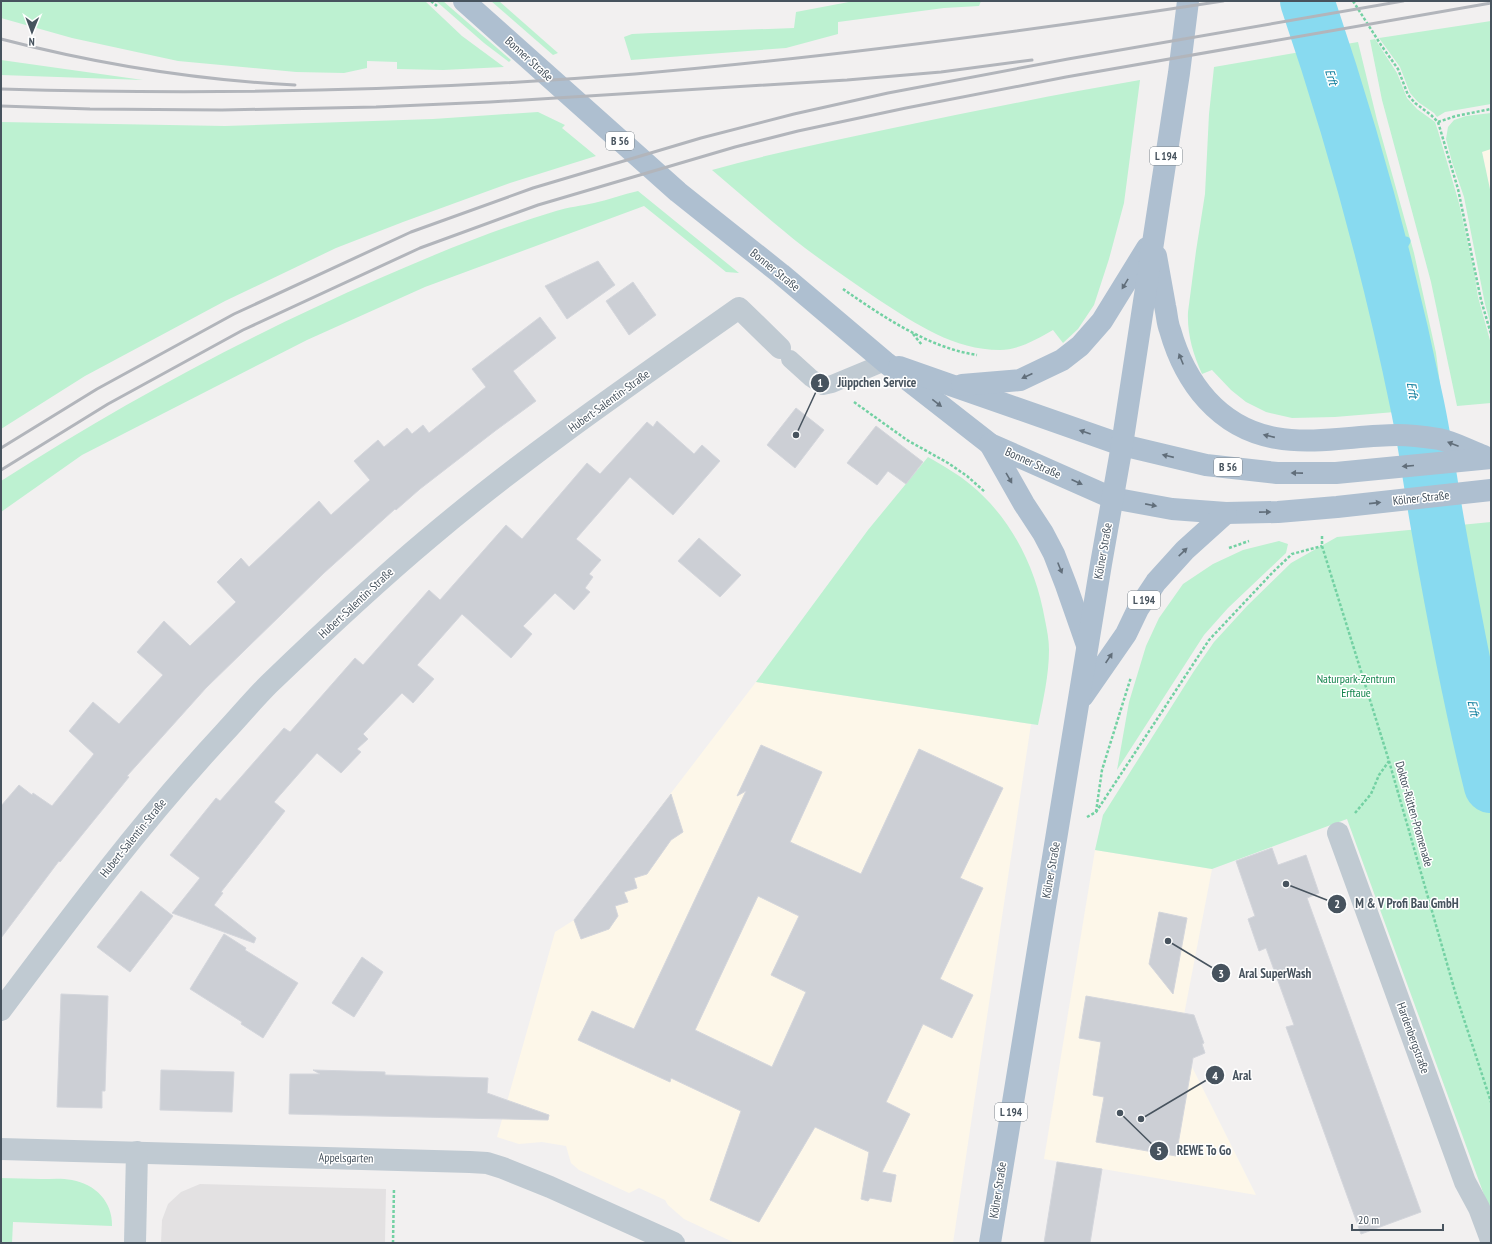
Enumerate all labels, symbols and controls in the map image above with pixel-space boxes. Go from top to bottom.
north arrow [12,12,52,52]
street label: Bonner Straße [502,33,556,84]
text: N [29,35,35,49]
water label: Erft [1321,67,1342,88]
road number: B 56 [606,132,634,150]
road number: L 194 [1150,147,1182,165]
street label: Bonner Straße [747,245,803,294]
one-way arrow [1122,278,1129,290]
one-way arrow [1178,353,1184,364]
street label: Hubert-Salentin-Straße [565,366,652,435]
callout: Jüppchen Service [810,370,925,395]
one-way arrow [1021,373,1032,379]
text: Jüppchen Service [837,374,917,391]
text: 1 [817,375,823,390]
water label: Erft [1403,381,1423,401]
one-way arrow [932,399,943,407]
one-way arrow [1078,429,1090,435]
one-way arrow [1262,433,1274,439]
one-way arrow [1446,441,1458,447]
street label: Bonner Straße [1003,444,1063,482]
one-way arrow [1162,452,1174,458]
road number: B 56 [1214,458,1242,476]
one-way arrow [1402,462,1414,469]
one-way arrow [1290,470,1303,476]
one-way arrow [1006,472,1013,484]
one-way arrow [1071,479,1082,485]
street label: Kölner Straße [1392,487,1450,508]
one-way arrow [1369,500,1382,506]
one-way arrow [1145,502,1157,508]
one-way arrow [1259,509,1272,515]
street label: Kölner Straße [1090,522,1115,580]
one-way arrow [1178,547,1188,557]
one-way arrow [1057,563,1063,575]
street label: Hubert-Salentin-Straße [315,564,396,641]
road number: L 194 [1128,591,1160,609]
one-way arrow [1105,653,1113,663]
park label: Naturpark-Zentrum Erftaue [1317,671,1396,700]
water label: Erft [1464,699,1484,719]
street label: Doktor-Rütten-Promenade [1392,759,1437,868]
street label: Hubert-Salentin-Straße [96,795,169,880]
street label: Kölner Straße [1038,841,1063,899]
callout: M & V Profi Bau GmbH [1327,891,1467,916]
text: M & V Profi Bau GmbH [1355,895,1459,912]
text: 2 [1334,896,1340,911]
callout: Aral SuperWash [1211,961,1320,986]
text: Aral SuperWash [1238,965,1312,982]
text: 3 [1218,966,1224,981]
street label: Hardenbergstraße [1394,1000,1433,1076]
callout: Aral [1205,1063,1260,1088]
text: Aral [1232,1067,1252,1084]
text: 4 [1212,1068,1218,1083]
road number: L 194 [995,1103,1027,1121]
callout: REWE To Go [1149,1138,1240,1163]
text: REWE To Go [1177,1142,1232,1159]
text: 5 [1156,1143,1162,1158]
street label: Appelsgarten [318,1150,374,1165]
street label: Kölner Straße [986,1161,1009,1219]
scale bar [1352,1206,1443,1232]
text: 20 m [1358,1212,1379,1227]

